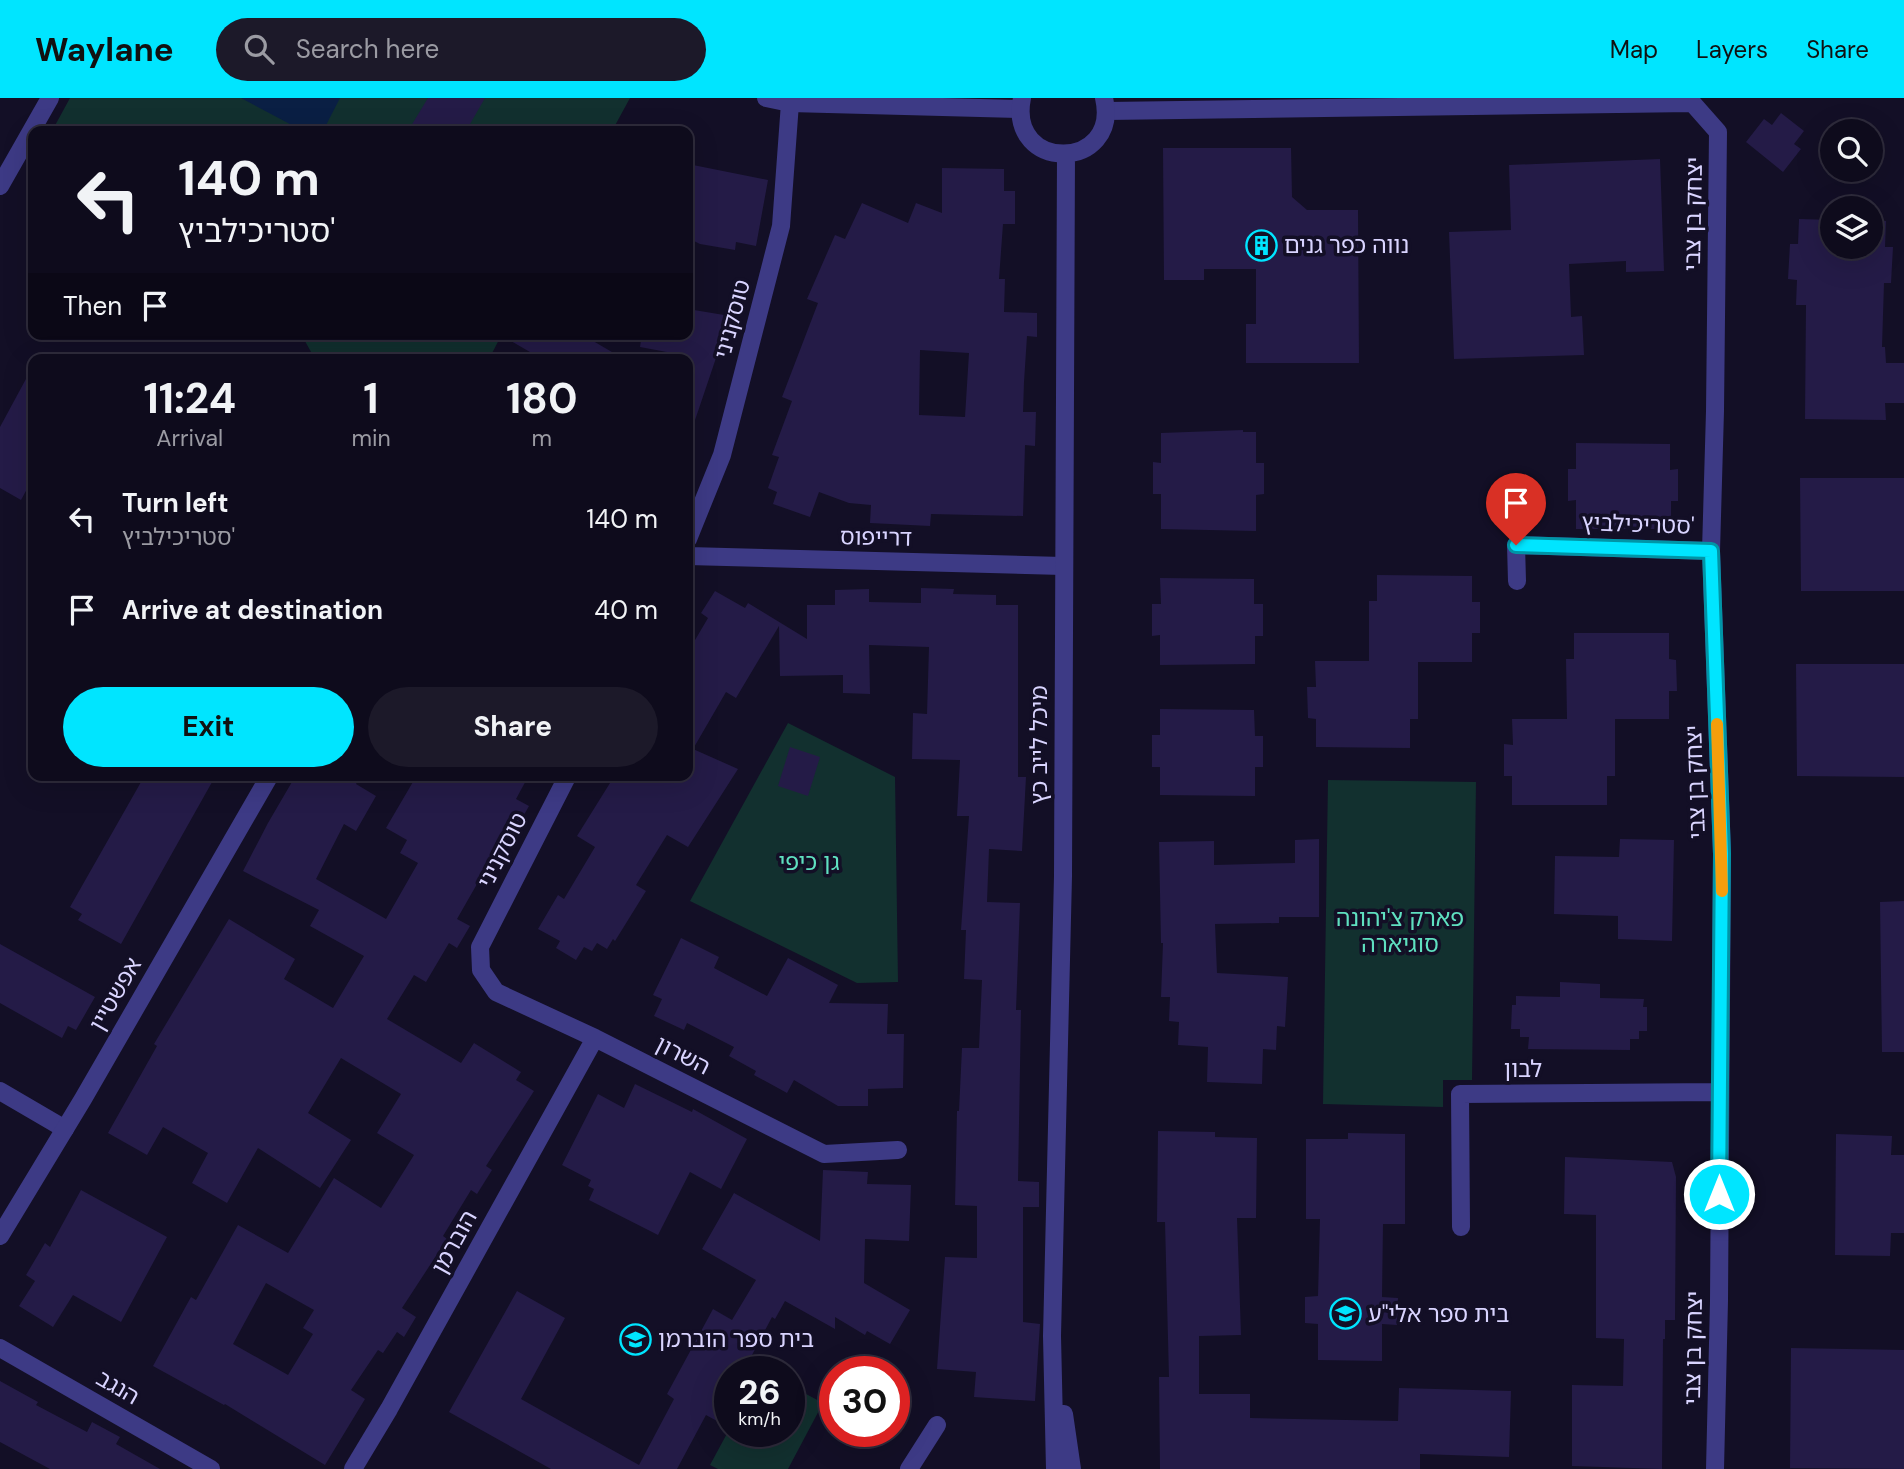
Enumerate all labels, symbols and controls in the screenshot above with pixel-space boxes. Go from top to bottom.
search box [216,18,706,81]
text: Waylane [35,28,174,71]
icon: search [240,30,278,68]
text: Search here [296,32,439,66]
text: Map [1610,34,1658,65]
text: Layers [1696,34,1768,65]
text: Share [1806,34,1869,65]
map controls [1820,119,1883,259]
button: search [1820,119,1883,182]
text: 140 m [178,146,320,210]
icon: left [63,154,154,245]
street label: יצחק בן צבי [1677,157,1709,271]
button: layers [1820,196,1883,259]
text: סטריכילביץ' [178,210,335,252]
building icon: נווה כפר גנים [1244,228,1278,262]
place label: נווה כפר גנים [1284,230,1409,260]
street label: טוסקניני [707,276,757,362]
icon: arrive [136,287,174,325]
text: Then [63,289,122,323]
text: 11:24 [143,371,236,426]
text: 1 [363,371,379,426]
text: 180 [506,371,578,426]
text: Arrival [156,423,223,453]
text: min [351,423,391,453]
text: m [532,423,552,453]
pin [1486,473,1546,545]
icon: arrive [1497,484,1535,522]
text: Turn left [122,486,229,520]
icon: left [63,500,101,538]
text: 140 m [586,502,658,536]
street label: סטריכילביץ' [1581,507,1695,541]
street label: דרייפוס [840,521,912,553]
text: סטריכילביץ' [122,522,235,552]
icon: arrive [63,591,101,629]
text: Arrive at destination [122,593,383,627]
text: 40 m [594,593,658,627]
street label: מיכל לייב כץ [1024,685,1054,805]
button: Exit [63,687,354,767]
button: Share [368,687,658,767]
street label: יצחק בן צבי [1678,724,1712,840]
street label: טוסקניני [470,807,534,893]
park label: גן כיפי [779,847,840,877]
park label: פארק צ'יהונה סוגיארה [1336,903,1464,959]
street label: אפשטיין [82,952,148,1036]
street label: השרון [651,1029,715,1081]
street label: לבון [1504,1054,1542,1084]
position arrow [1682,1157,1756,1231]
street label: הוברמן [424,1205,484,1279]
street label: יצחק בן צבי [1677,1291,1709,1405]
school or university icon: בית ספר אלי"ע [1328,1297,1362,1331]
place label: בית ספר אלי"ע [1368,1299,1509,1329]
school or university icon: בית ספר הוברמן [618,1322,652,1356]
place label: בית ספר הוברמן [658,1324,814,1354]
speed limit sign: 30 [819,1356,910,1447]
street label: הנגב [91,1363,145,1411]
text: 26 [738,1369,781,1415]
text: km/h [738,1407,781,1431]

